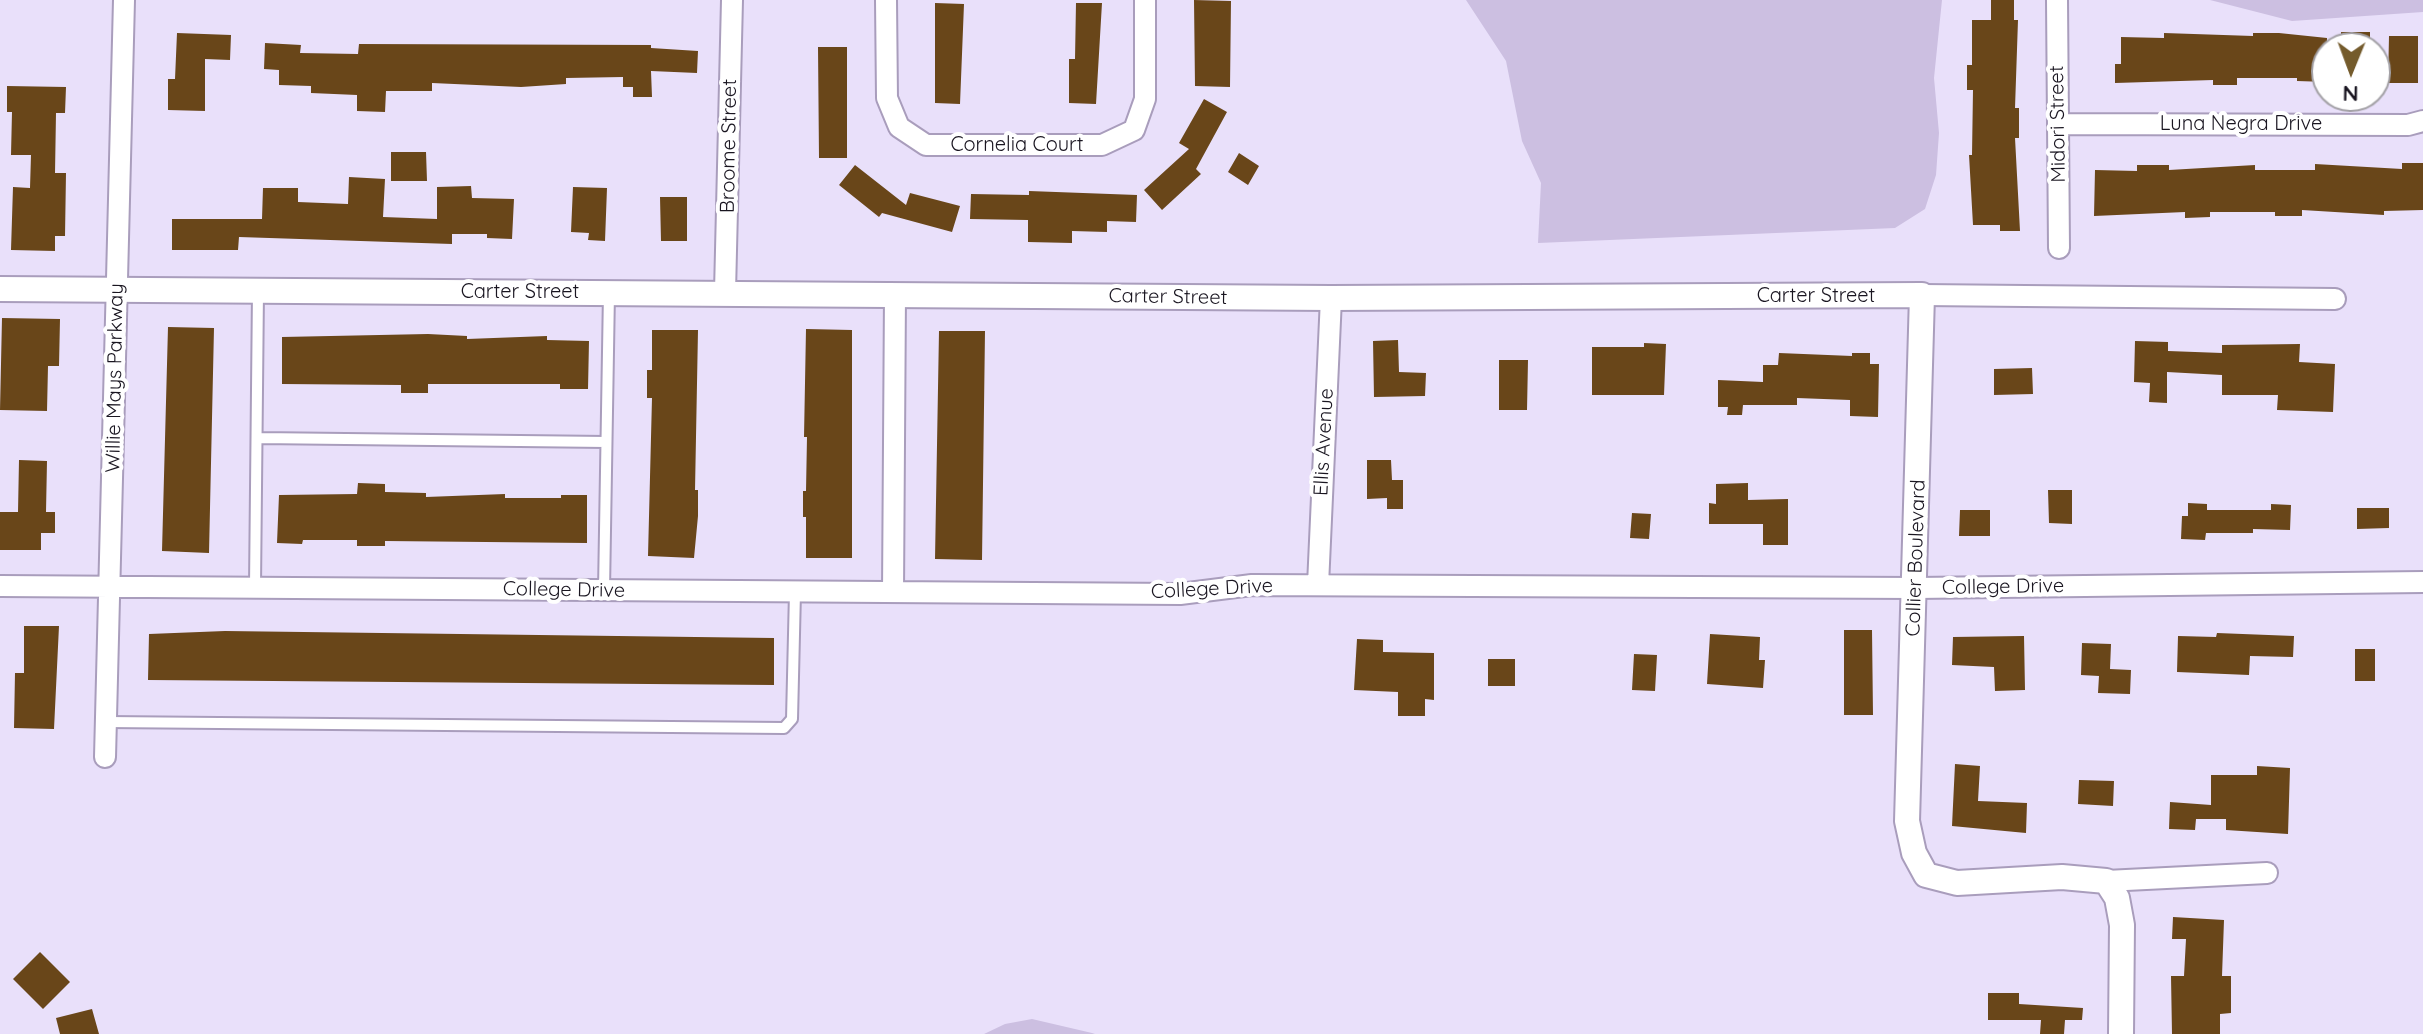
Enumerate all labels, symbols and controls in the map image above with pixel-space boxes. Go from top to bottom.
north arrow [2311,32,2391,112]
street label: Midori Street [2045,65,2071,183]
street label: Broome Street [716,79,742,213]
text: N [2342,80,2359,108]
street label: Luna Negra Drive [2160,112,2322,136]
street label: Cornelia Court [950,133,1084,157]
street label: Carter Street [461,280,579,304]
street label: Willie Mays Parkway [101,283,129,473]
street label: Carter Street [1108,284,1228,310]
street label: Carter Street [1757,284,1875,308]
street label: Ellis Avenue [1309,387,1339,497]
street label: Collier Boulevard [1901,479,1931,637]
street label: College Drive [1150,574,1274,604]
street label: College Drive [1942,574,2064,600]
street label: College Drive [503,577,625,603]

